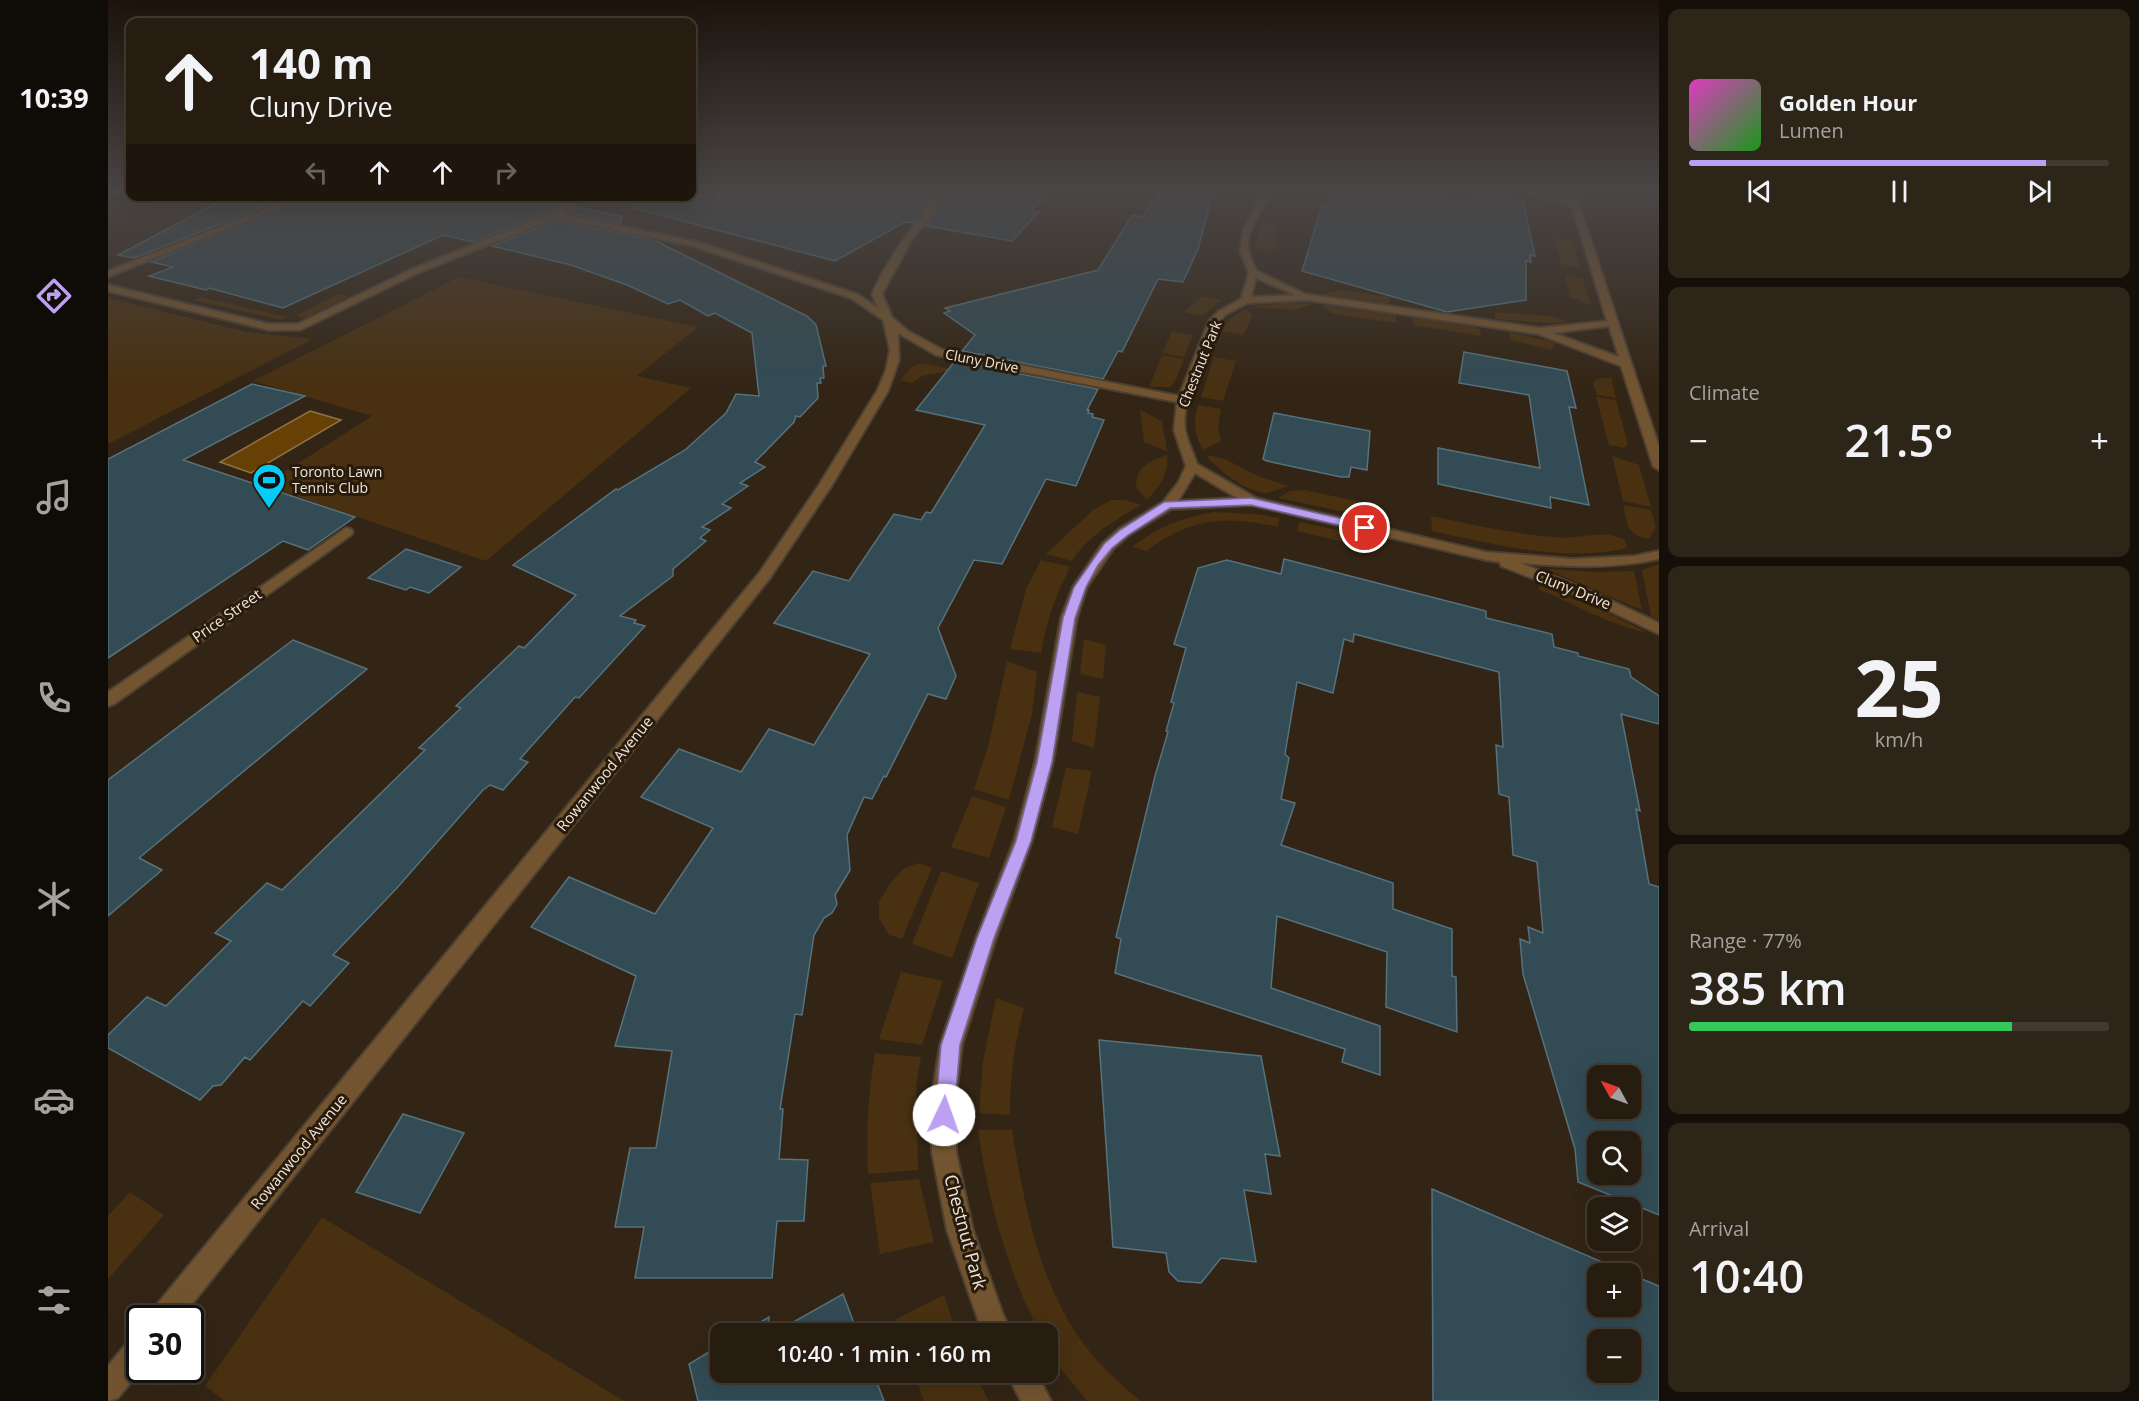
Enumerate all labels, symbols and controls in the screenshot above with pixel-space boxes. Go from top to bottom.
text: 140 m [249,34,373,91]
icon: ahead [150,42,228,120]
text: 10:39 [19,79,89,116]
text: Golden Hour [1779,87,1917,117]
text: Cluny Drive [249,88,393,125]
text: Lumen [1779,117,1844,144]
icon: left [300,156,333,189]
icon: ahead [363,156,396,189]
icon: ahead [426,156,459,189]
icon: right [489,156,522,189]
icon: previous [1743,175,1776,208]
icon: pause [1883,175,1916,208]
icon: next [2023,175,2056,208]
icon: directions [33,275,75,317]
street label: Chestnut Park [1173,317,1226,410]
street label: Cluny Drive [944,344,1021,377]
text: Climate [1689,379,1760,406]
text: 21.5° [1845,409,1953,470]
text: − [1689,418,1708,463]
text: + [2090,418,2109,463]
sports icon: Toronto Lawn Tennis Club [251,462,287,509]
place label: Toronto Lawn Tennis Club [292,462,382,497]
icon: music [33,476,75,518]
pin [1339,502,1390,553]
icon: arrive [1348,511,1381,544]
street label: Cluny Drive [1533,565,1614,613]
street label: Price Street [188,584,265,646]
text: 25 [1854,634,1944,740]
icon: phone [33,677,75,719]
street label: Rowanwood Avenue [552,712,657,835]
text: km/h [1875,726,1923,753]
icon: climate [33,878,75,920]
text: Range · 77% [1689,927,1802,954]
text: 385 km [1689,957,1847,1018]
north arrow [1587,1065,1641,1119]
map controls [1587,1065,1641,1383]
icon: car [33,1079,75,1121]
position arrow [912,1083,976,1147]
street label: Rowanwood Avenue [246,1090,351,1213]
button: search [1587,1131,1641,1185]
street label: Chestnut Park [939,1172,993,1292]
button: layers [1587,1197,1641,1251]
text: Arrival [1689,1215,1749,1242]
text: 10:40 [1689,1245,1804,1306]
button: + [1587,1263,1641,1317]
icon: filters [33,1279,75,1321]
speed limit sign: 30 [126,1305,204,1383]
button: − [1587,1329,1641,1383]
text: 10:40 · 1 min · 160 m [776,1338,992,1368]

